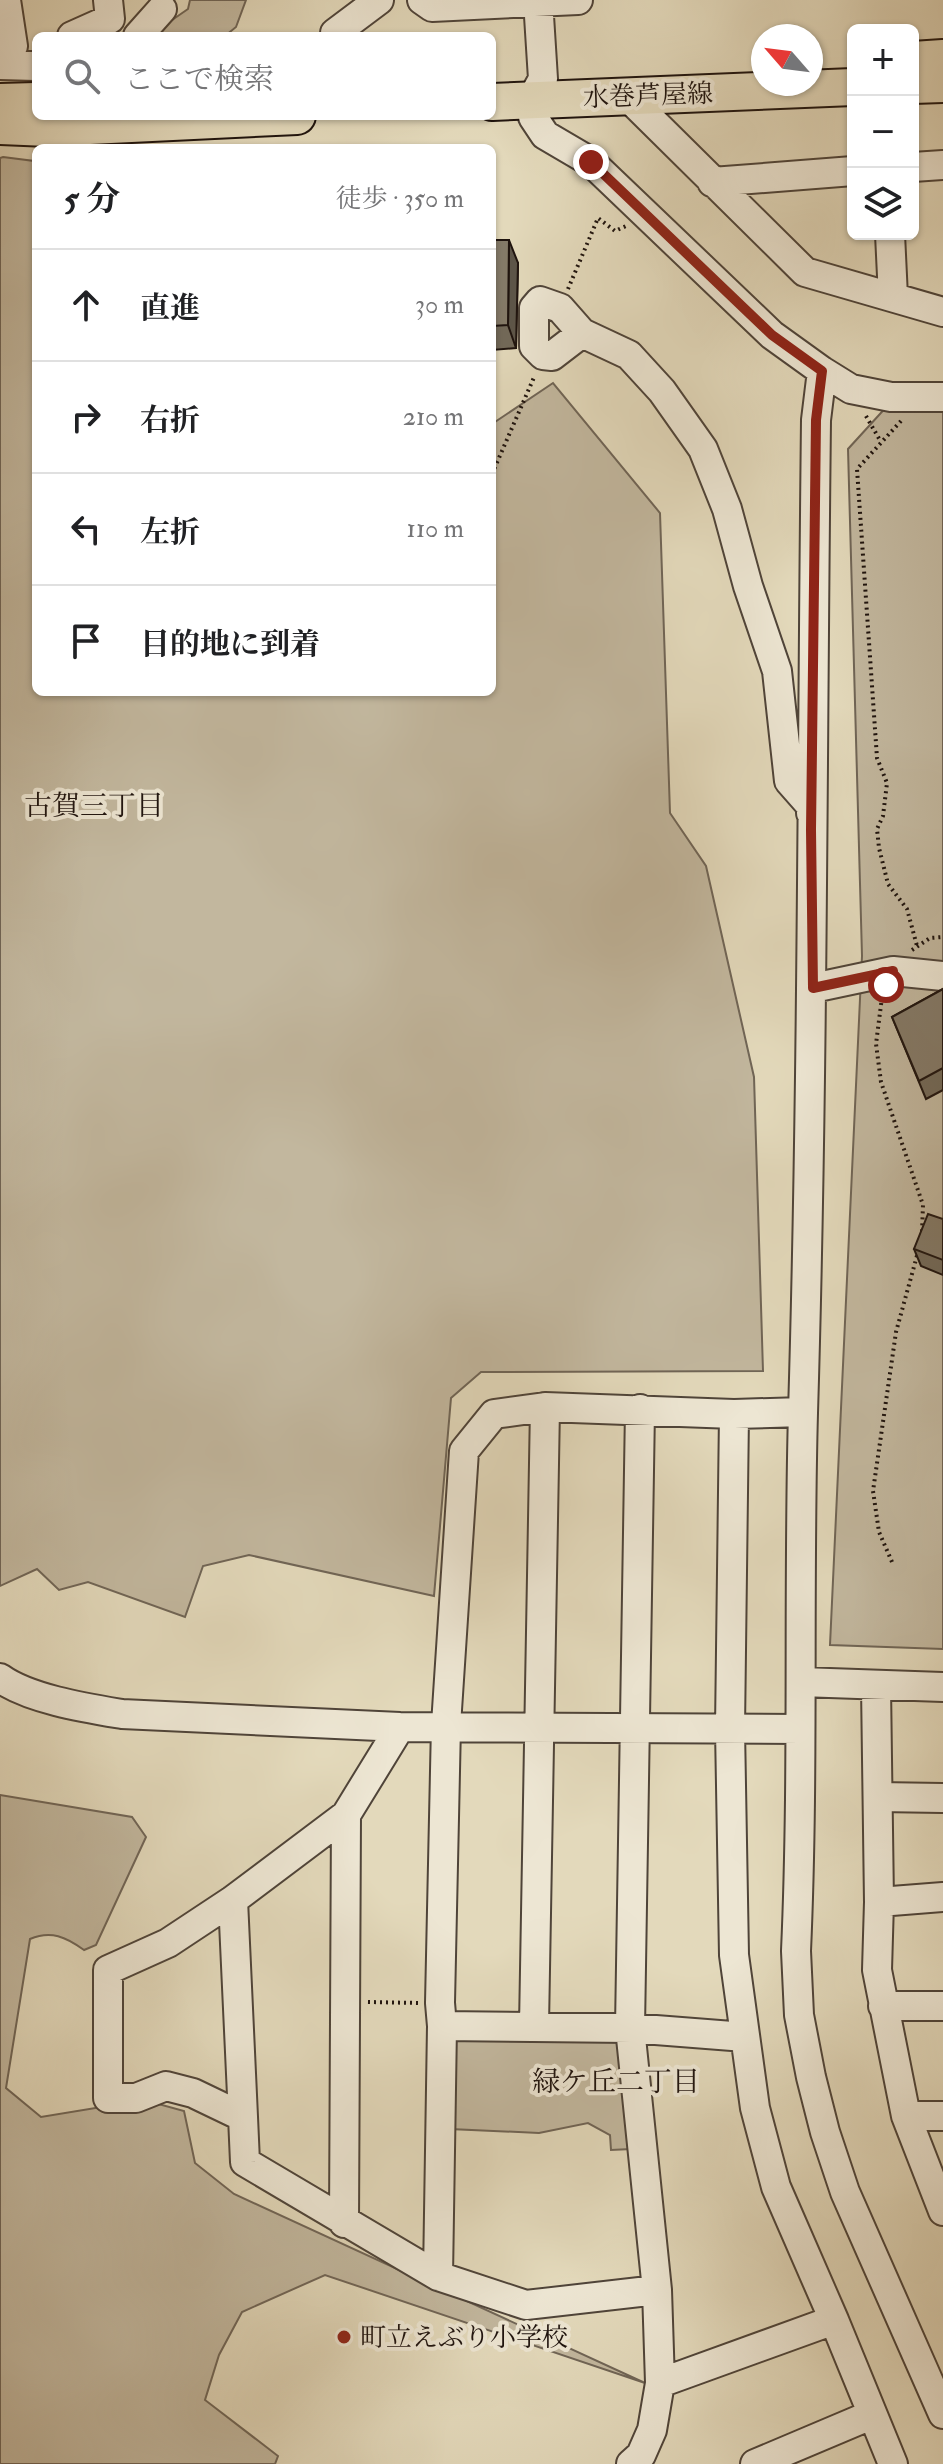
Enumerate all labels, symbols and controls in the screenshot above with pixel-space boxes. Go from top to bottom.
north arrow [751,24,823,96]
map controls [847,24,919,240]
button: + [847,24,919,96]
search box [32,32,496,120]
icon: search [60,54,104,98]
text: ここで検索 [124,61,274,98]
street label: 水巻芦屋線 [583,78,714,114]
button: − [847,96,919,168]
route end [573,144,609,180]
button: layers [847,168,919,240]
text: 5 分 [64,178,120,221]
text: 徒歩 · 350 m [336,183,464,215]
icon: ahead [64,283,108,327]
text: 30 m [415,289,464,321]
text: 直進 [140,290,200,327]
icon: right [64,395,108,439]
text: 210 m [403,401,464,433]
text: 右折 [140,402,200,439]
icon: left [64,507,108,551]
text: 110 m [407,513,464,545]
text: 左折 [140,514,200,551]
icon: arrive [64,619,108,663]
text: 目的地に到着 [140,626,320,663]
district label: 古賀三丁目 [24,789,164,824]
route start [868,967,904,1003]
district label: 緑ケ丘二丁目 [532,2065,700,2100]
place label: 町立えぶり小学校 [360,2322,568,2354]
marker: 町立えぶり小学校 [335,2328,353,2346]

